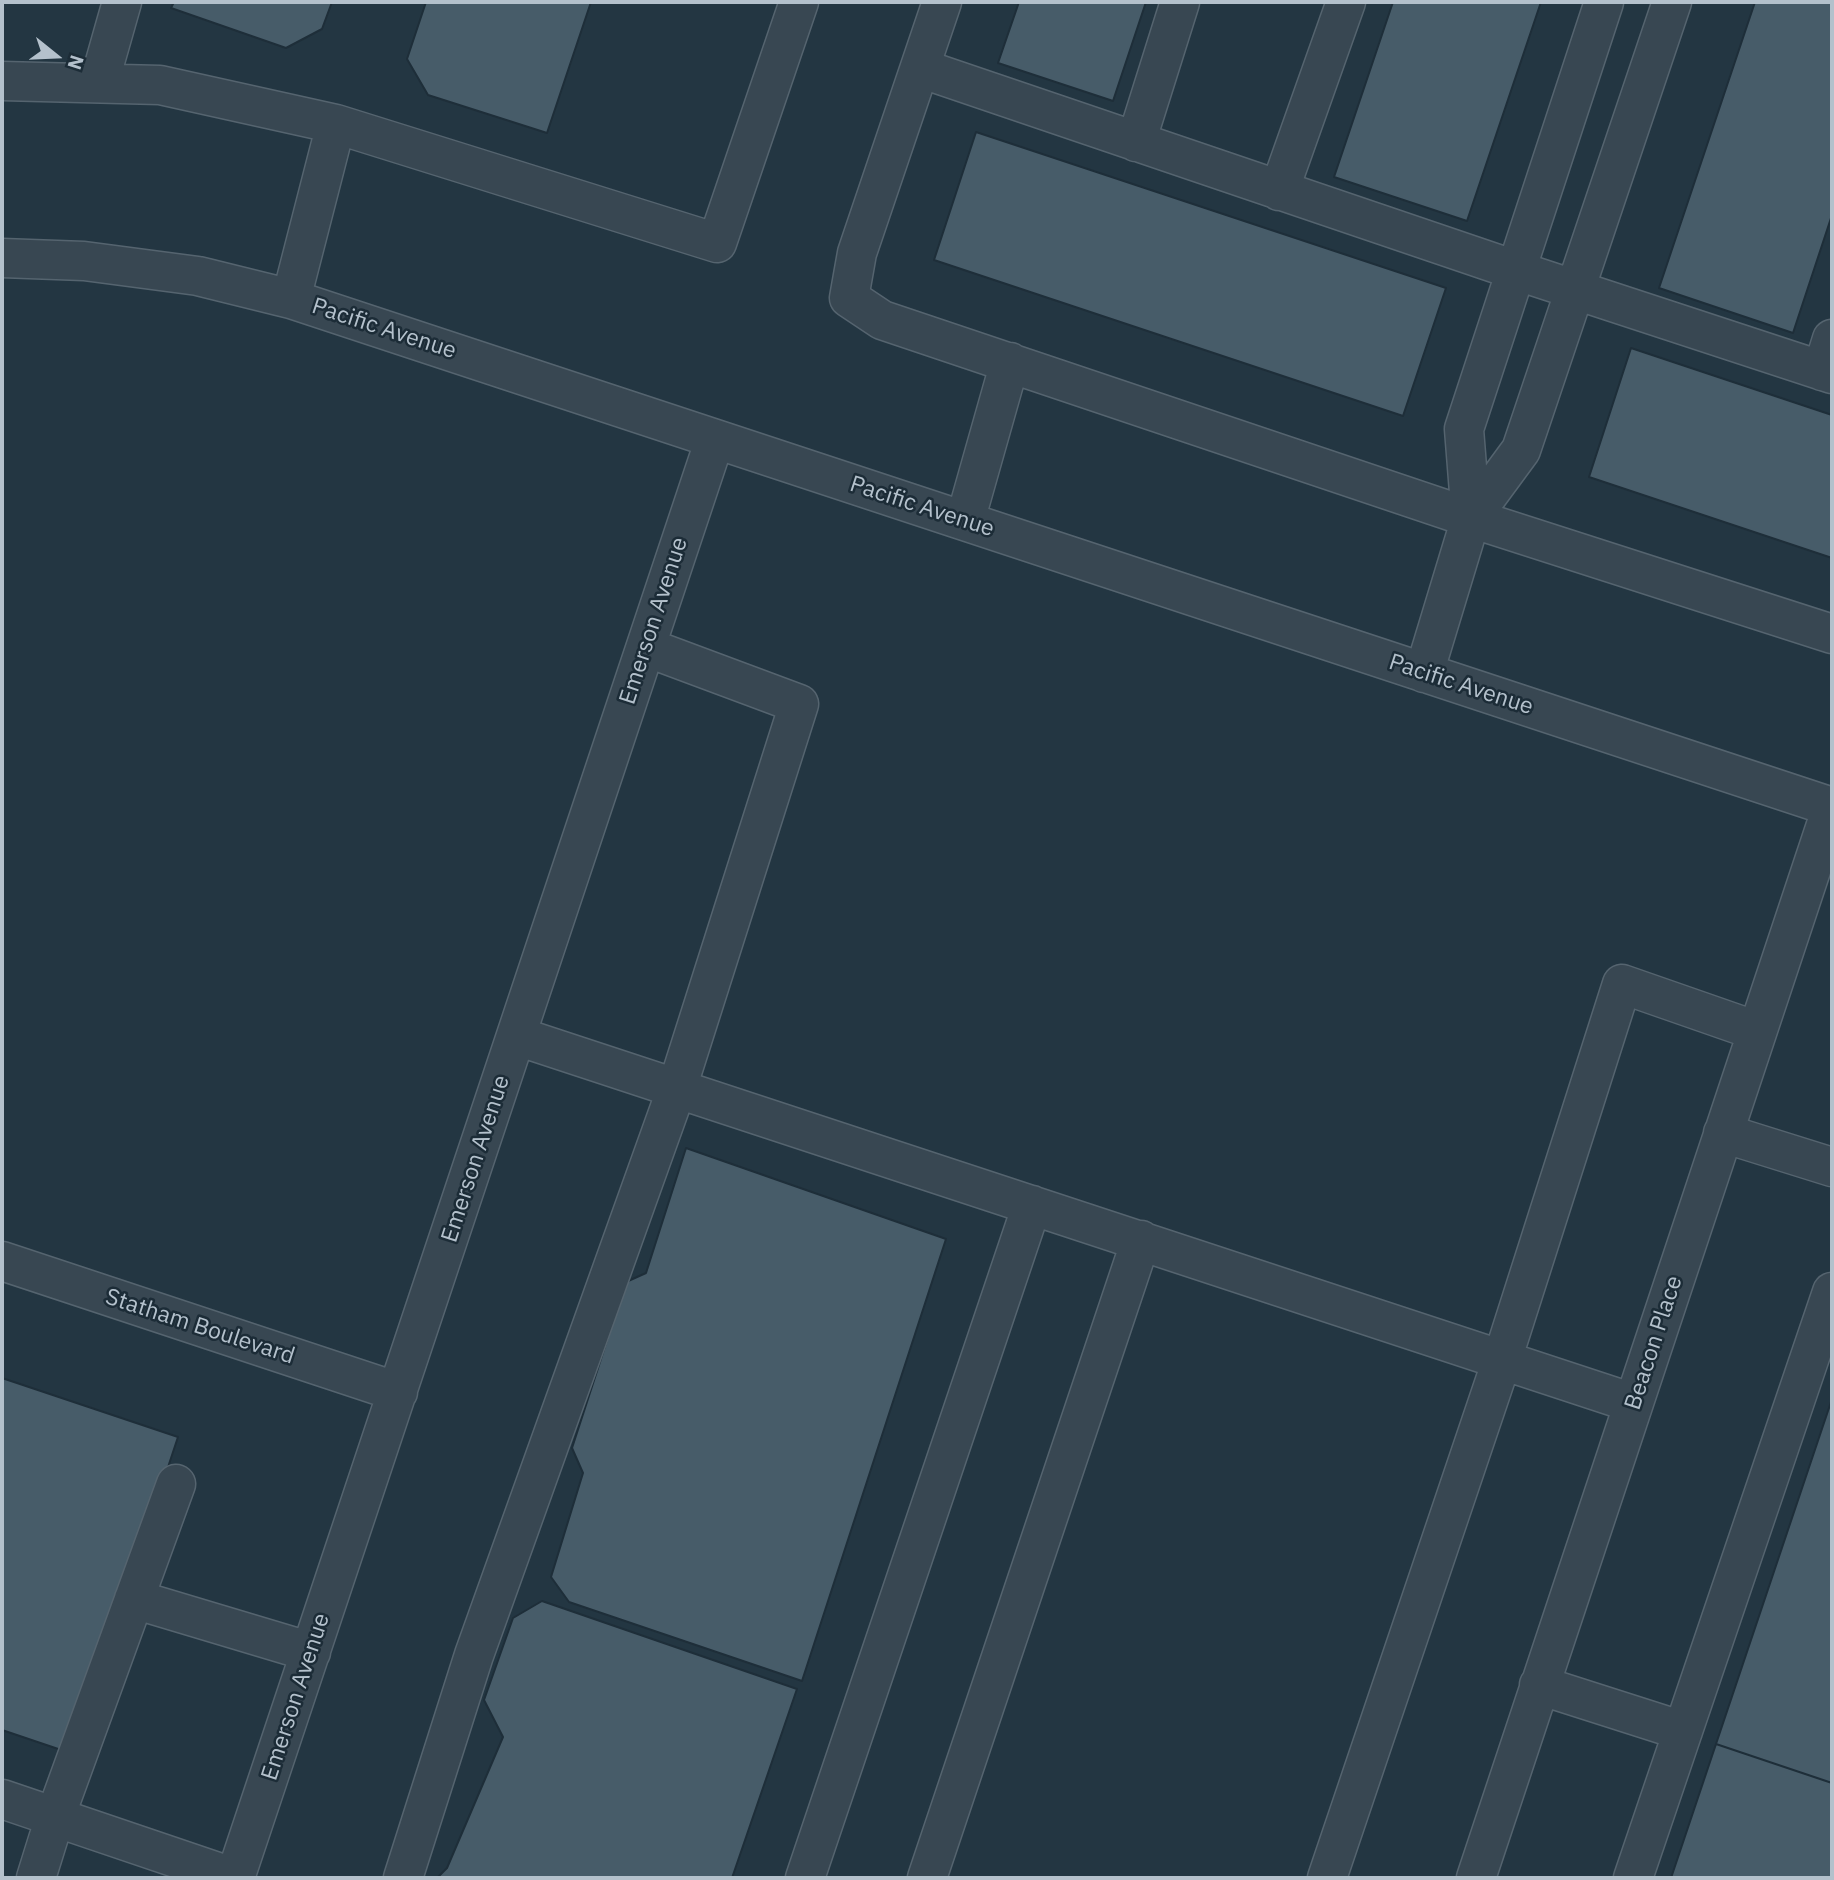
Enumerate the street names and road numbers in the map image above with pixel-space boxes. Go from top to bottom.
street label: Pacific Avenue [308,293,460,365]
street label: Pacific Avenue [846,471,998,543]
street label: Emerson Avenue [614,534,694,708]
street label: Pacific Avenue [1385,649,1537,721]
street label: Emerson Avenue [436,1072,516,1246]
street label: Beacon Place [1619,1273,1689,1413]
street label: Statham Boulevard [102,1283,298,1371]
street label: Emerson Avenue [256,1610,336,1784]

